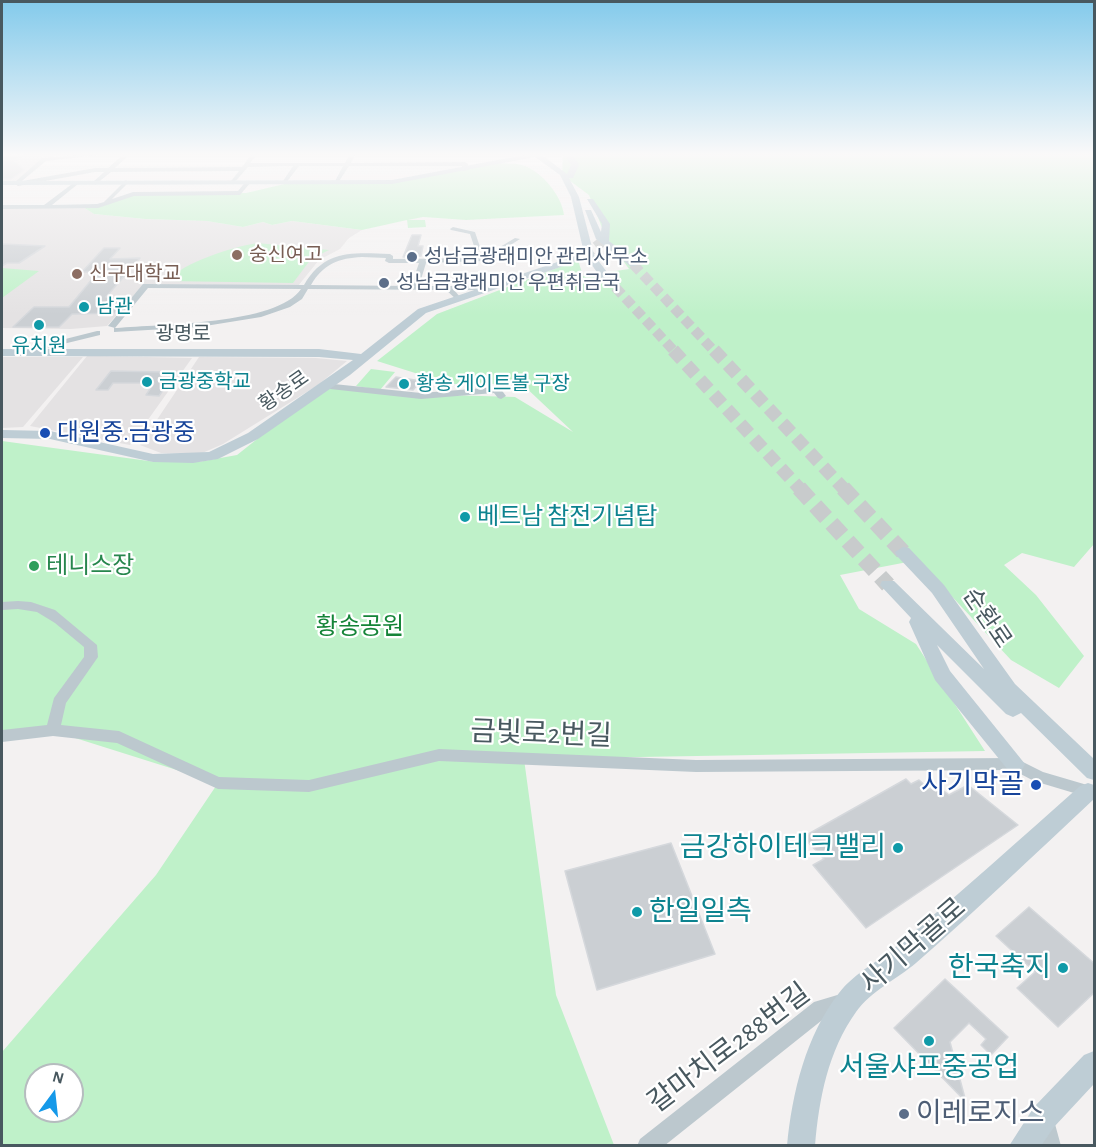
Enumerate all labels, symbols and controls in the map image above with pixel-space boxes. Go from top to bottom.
place label: 숭신여고 [249,243,323,267]
place label: 성남금광래미안 관리사무소 [424,245,648,269]
marker: 숭신여고 [230,248,244,262]
marker: 성남금광래미안 관리사무소 [405,250,419,264]
place label: 신구대학교 [89,262,181,286]
marker: 신구대학교 [70,267,84,281]
place label: 성남금광래미안 우편취금국 [396,271,620,295]
marker: 성남금광래미안 우편취금국 [377,276,391,290]
place label: 남관 [96,295,133,319]
marker: 남관 [77,300,91,314]
marker: 유치원 [32,318,46,332]
street label: 광명로 [155,322,211,346]
place label: 유치원 [11,334,67,358]
street label: 황송로 [255,365,313,417]
place label: 금광중학교 [159,370,251,394]
place label: 황송 게이트볼 구장 [416,372,570,396]
marker: 금광중학교 [140,375,154,389]
marker: 황송 게이트볼 구장 [397,377,411,391]
place label: 대원중.금광중 [57,419,195,447]
marker: 대원중.금광중 [38,426,52,440]
place label: 베트남 참전기념탑 [477,503,658,531]
marker: 베트남 참전기념탑 [458,510,472,524]
place label: 테니스장 [46,552,134,580]
marker: 테니스장 [27,559,41,573]
street label: 순환로 [957,582,1017,654]
park label: 황송공원 [316,613,404,641]
street label: 금빛로2번길 [470,715,612,753]
place label: 사기막골 [921,768,1024,802]
marker: 사기막골 [1029,778,1043,792]
place label: 금강하이테크밸리 [680,831,886,865]
marker: 금강하이테크밸리 [891,841,905,855]
street label: 사기막골로 [853,891,973,1001]
place label: 한일일측 [649,895,752,929]
marker: 한일일측 [630,905,644,919]
place label: 한국축지 [948,951,1051,985]
marker: 한국축지 [1056,961,1070,975]
street label: 갈마치로288번길 [641,976,817,1120]
marker: 서울샤프중공업 [922,1034,936,1048]
place label: 서울샤프중공업 [839,1051,1019,1085]
north arrow [24,1063,84,1123]
text: N [51,1068,66,1087]
place label: 이레로지스 [916,1097,1045,1131]
marker: 이레로지스 [897,1107,911,1121]

